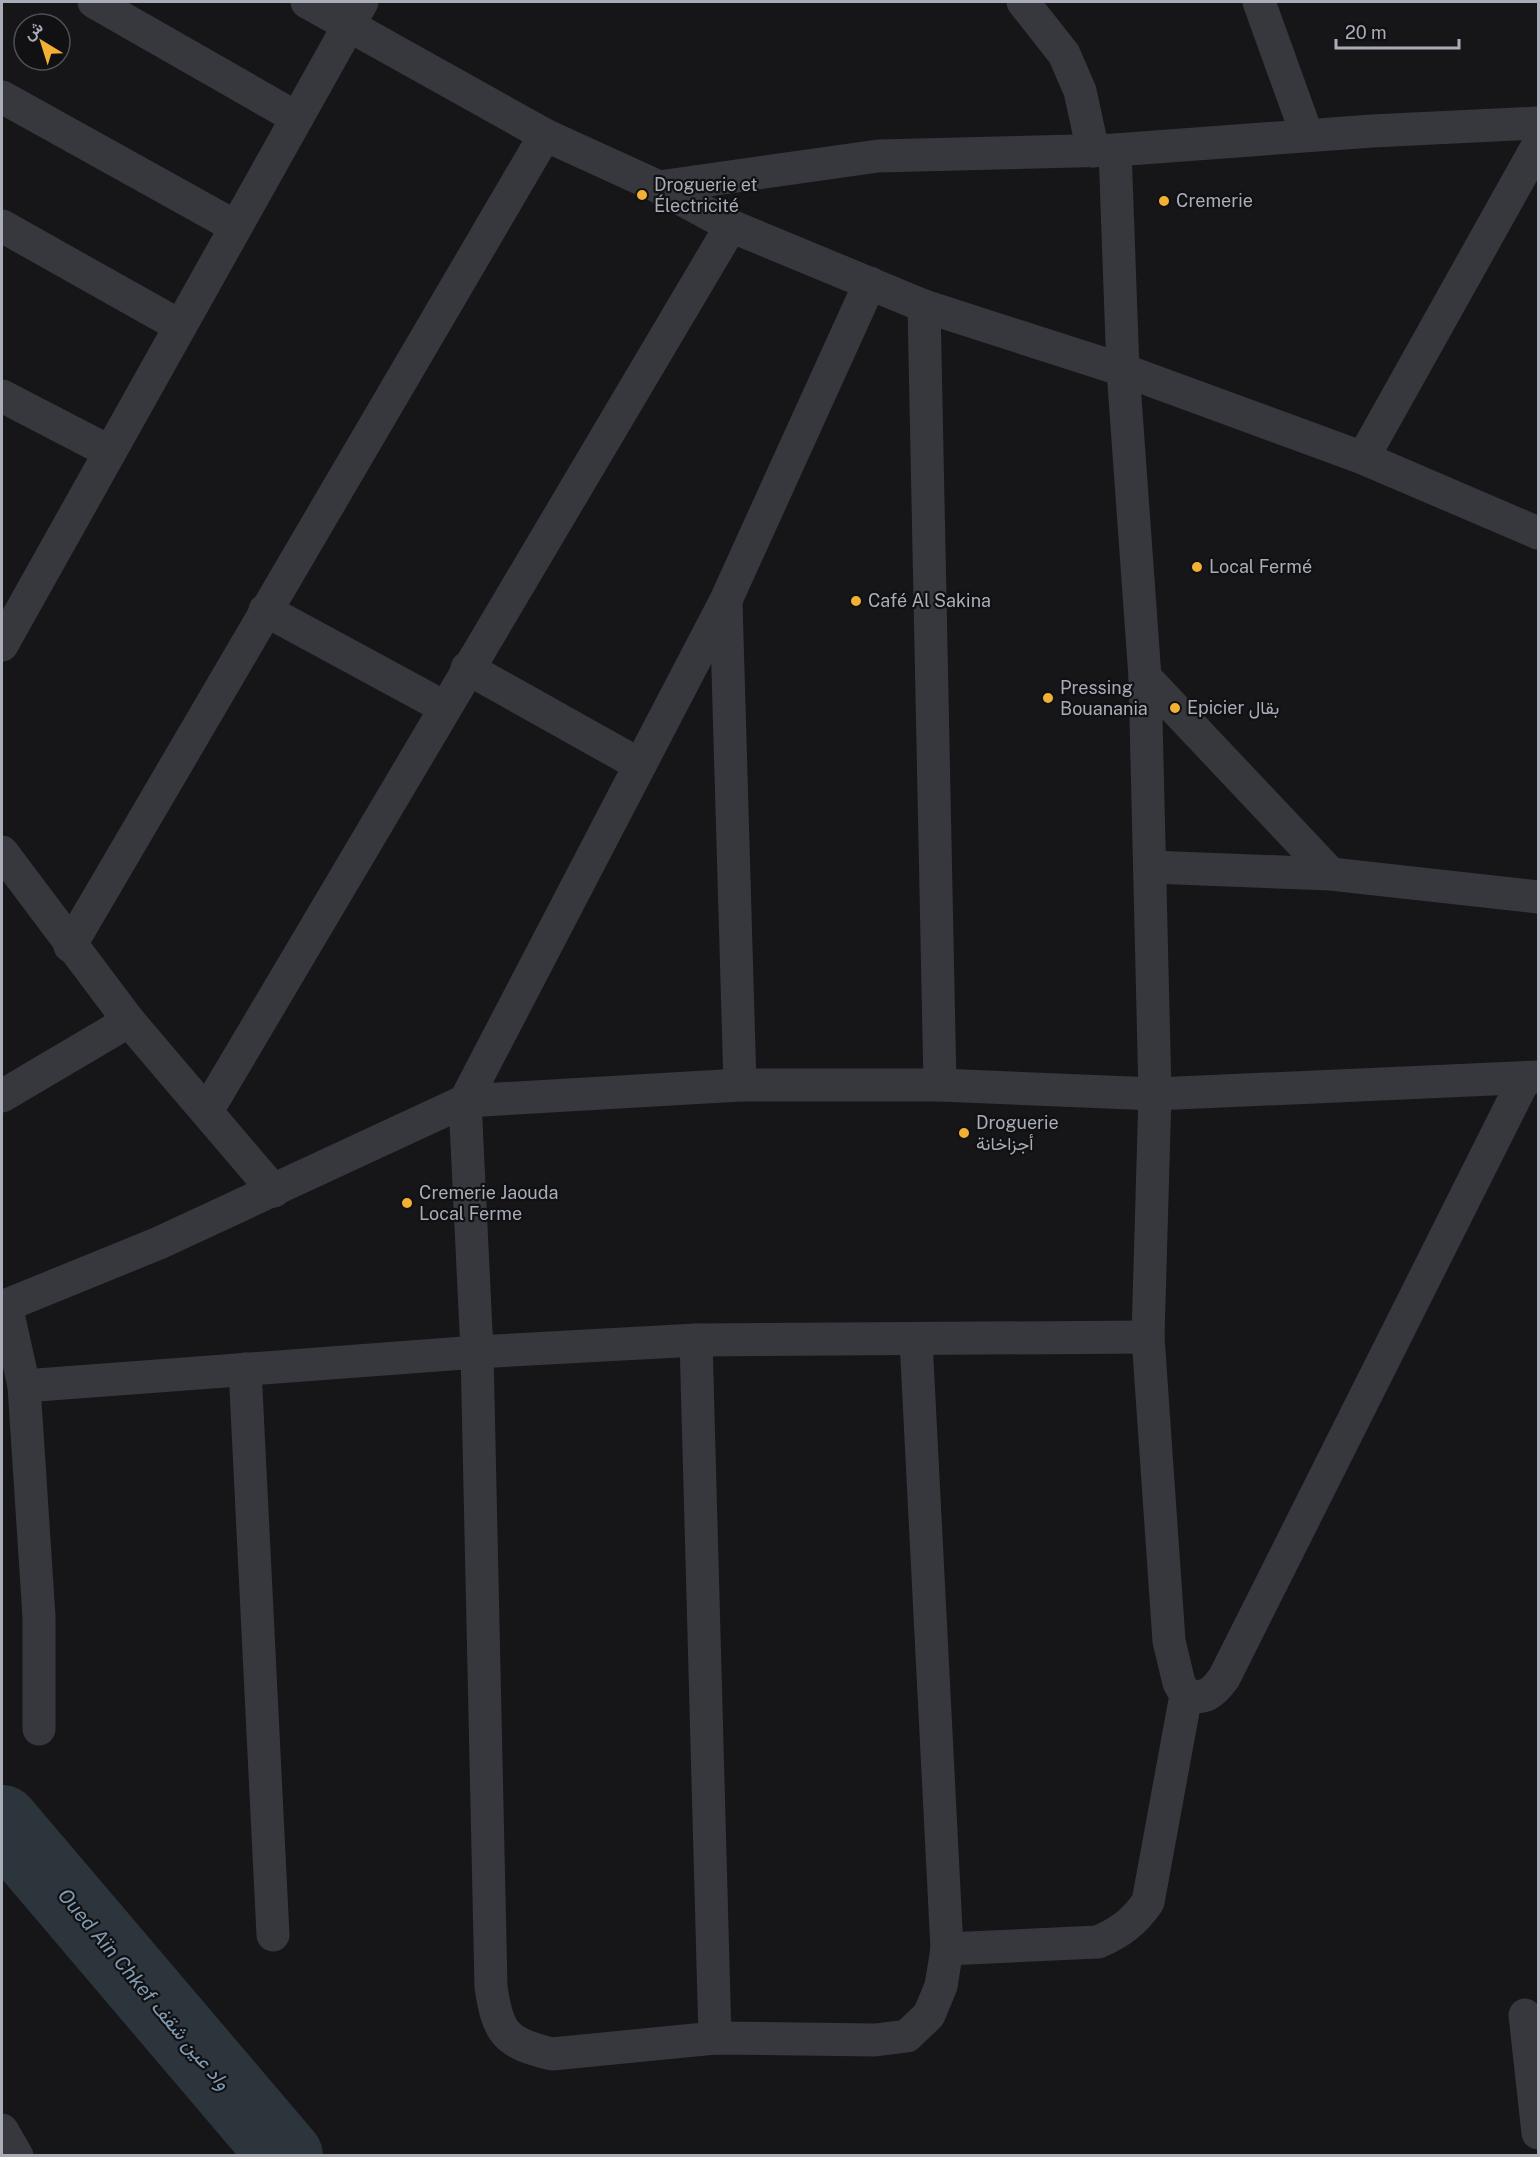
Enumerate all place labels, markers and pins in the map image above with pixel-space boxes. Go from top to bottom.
place label: Droguerie et Électricité [654,174,758,216]
marker: Droguerie et Électricité [635,188,649,202]
place label: Cremerie [1176,190,1253,211]
marker: Cremerie [1157,194,1171,208]
place label: Local Fermé [1209,556,1312,577]
marker: Local Fermé [1190,560,1204,574]
place label: Café Al Sakina [868,590,991,611]
marker: Café Al Sakina [849,594,863,608]
place label: Pressing Bouanania [1060,677,1148,719]
marker: Pressing Bouanania [1041,691,1055,705]
place label: Epicier بقال [1187,697,1279,719]
marker: Epicier بقال [1168,701,1182,715]
place label: Droguerie أجزاخانة [976,1112,1059,1155]
marker: Droguerie أجزاخانة [957,1126,971,1140]
place label: Cremerie Jaouda Local Ferme [419,1182,558,1224]
marker: Cremerie Jaouda Local Ferme [400,1196,414,1210]

